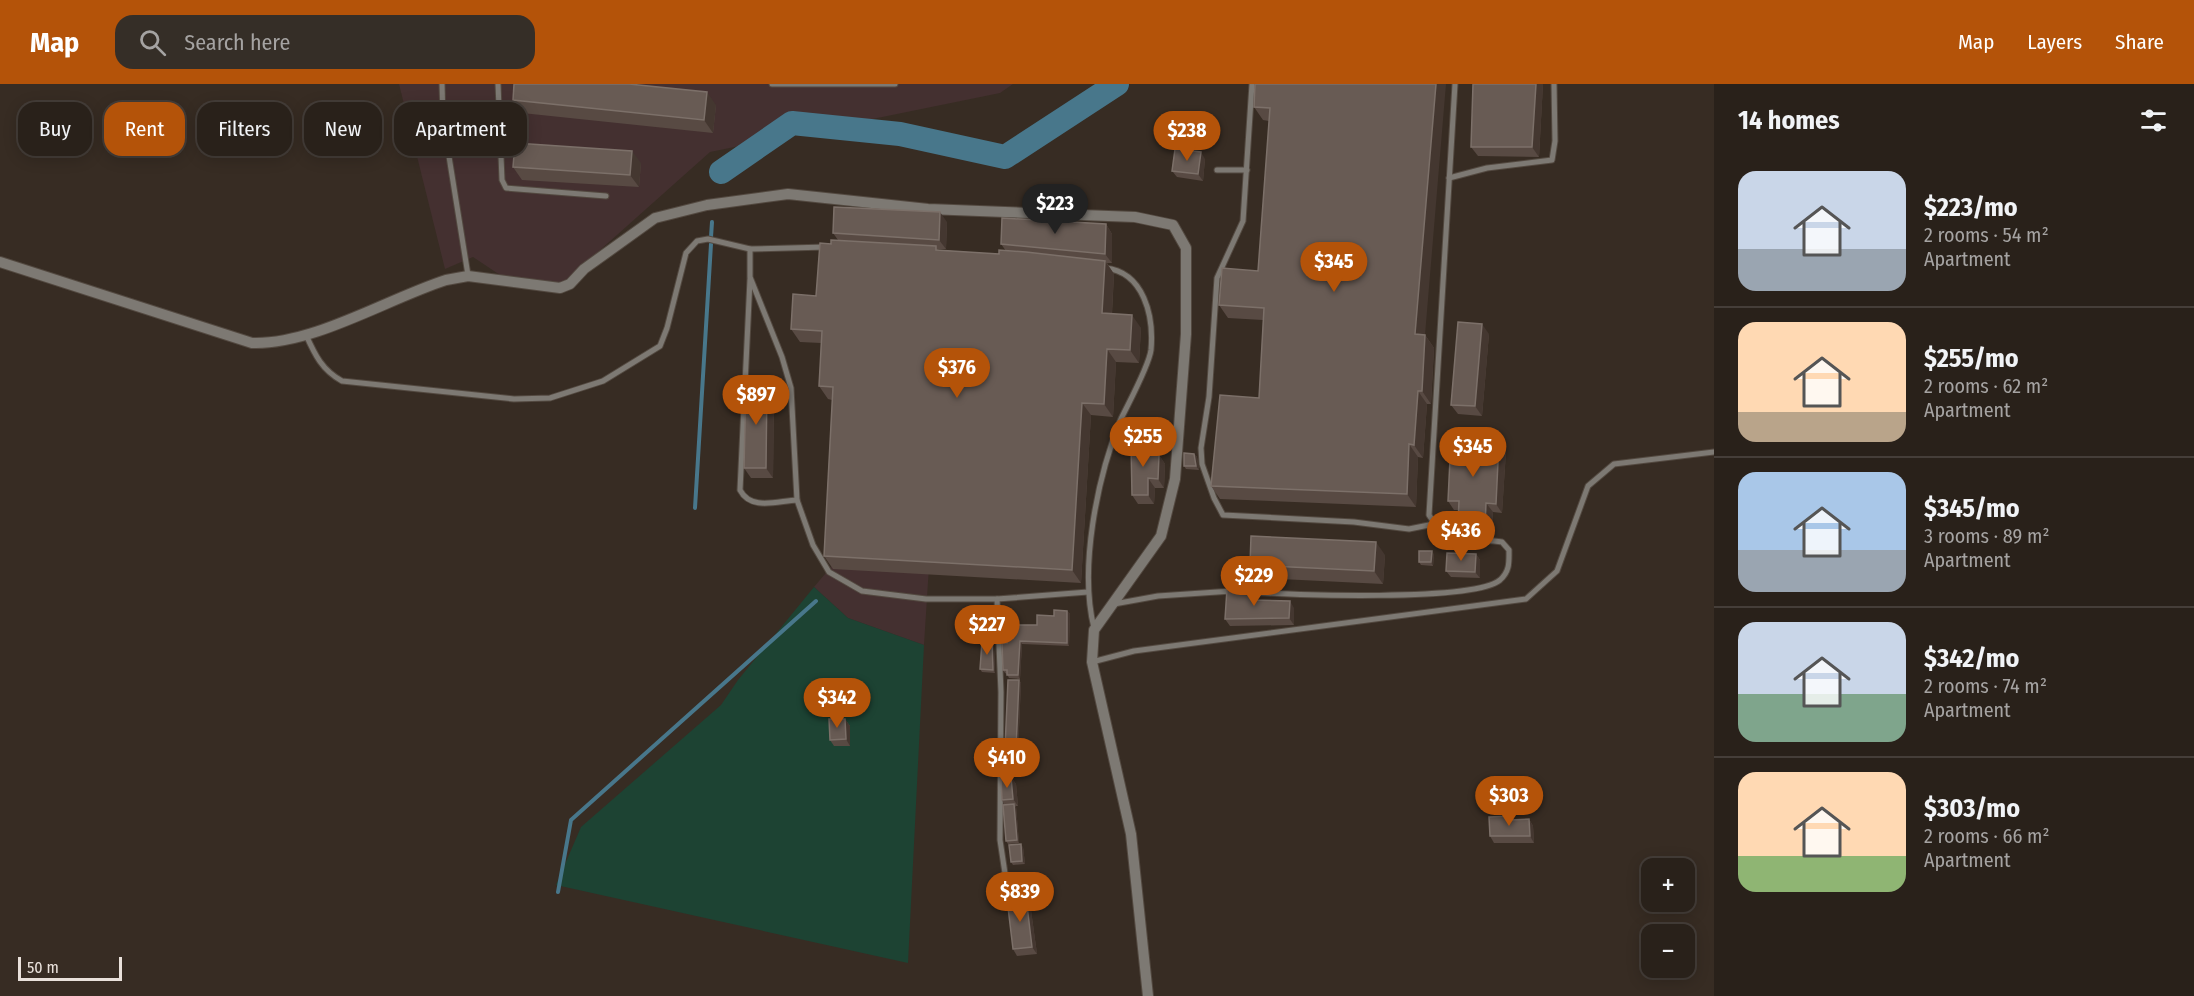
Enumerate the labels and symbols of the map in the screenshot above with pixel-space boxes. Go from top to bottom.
pin: $238 [1151,111,1223,162]
pin: $223 [1019,184,1091,235]
pin: $345 [1298,242,1370,293]
pin: $376 [921,348,993,399]
pin: $897 [720,375,792,426]
pin: $255 [1107,417,1179,468]
pin: $345 [1437,427,1509,478]
pin: $436 [1425,511,1497,562]
pin: $229 [1218,556,1290,607]
pin: $227 [951,605,1023,656]
pin: $342 [801,678,873,729]
pin: $410 [971,738,1043,789]
pin: $303 [1473,776,1545,827]
pin: $839 [984,872,1056,923]
scale bar [18,954,122,982]

